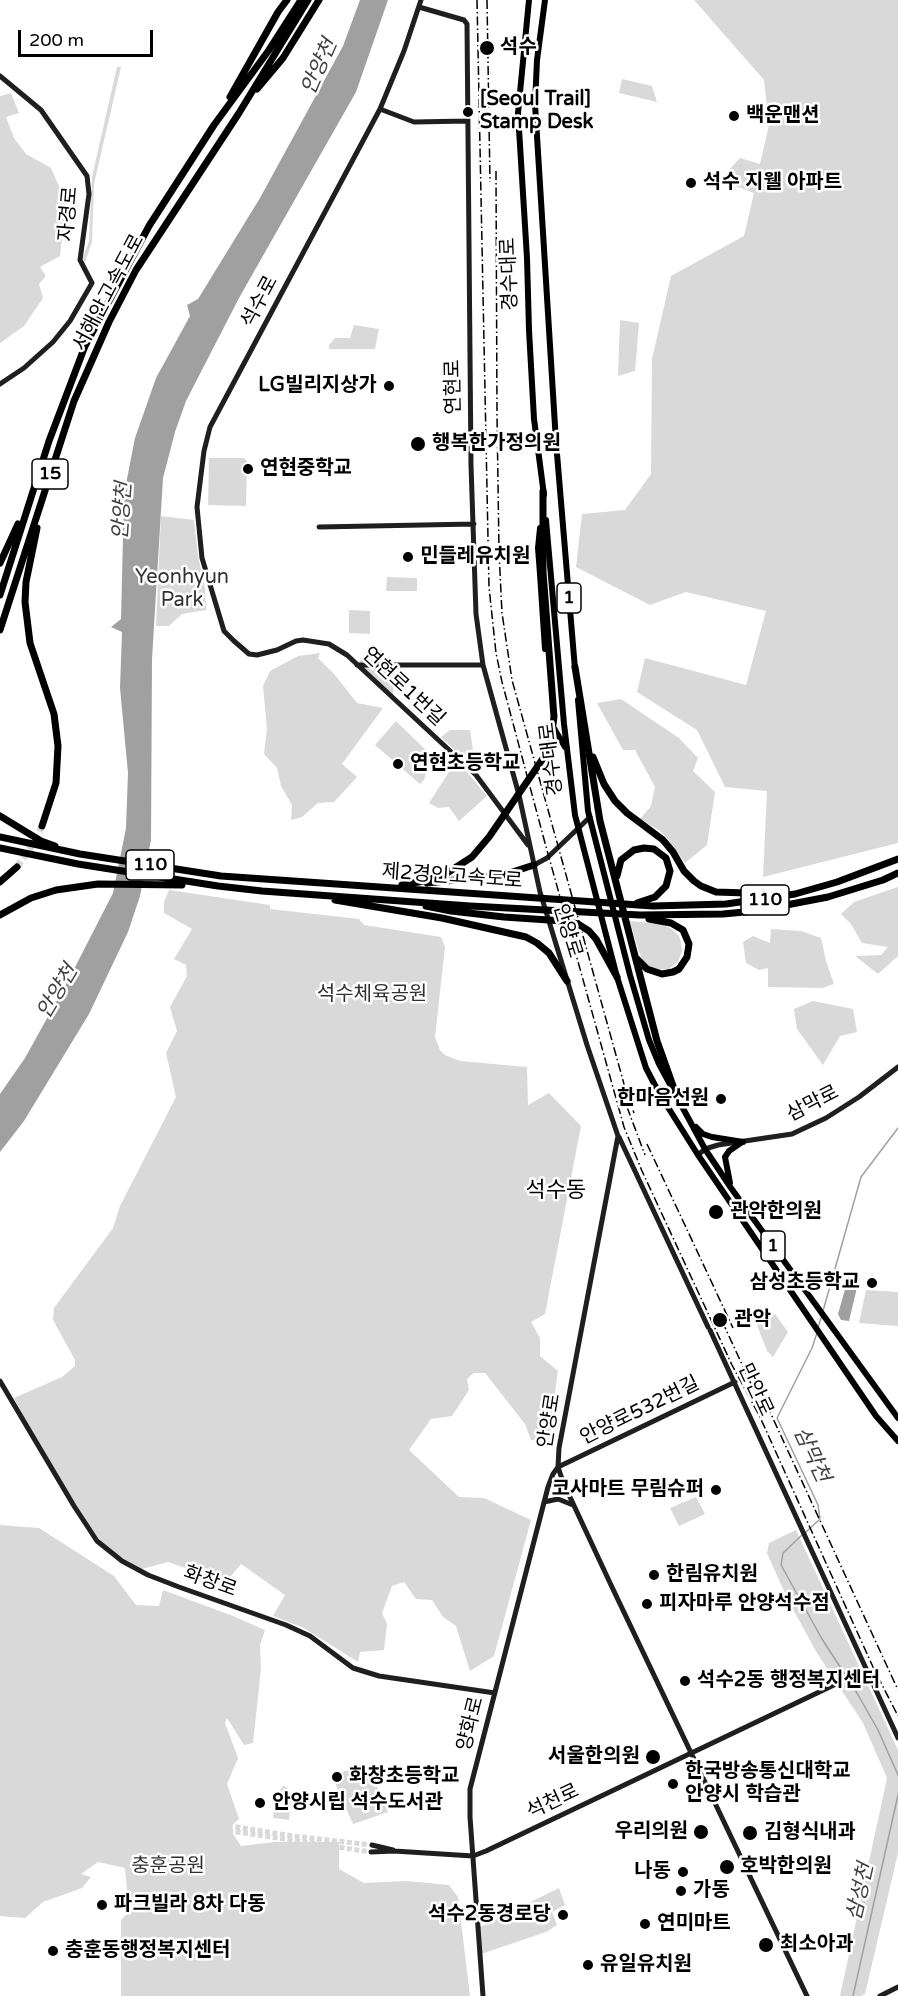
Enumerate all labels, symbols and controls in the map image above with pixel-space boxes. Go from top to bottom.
scale bar [21,18,156,56]
text: 200 m [29,29,84,51]
water label: 안양천 [297,35,343,99]
place label: 석수 [500,36,537,60]
marker: 석수 [478,39,496,57]
place label: [Seoul Trail] Stamp Desk [480,88,593,135]
place label: 백운맨션 [746,104,820,128]
marker: [Seoul Trail] Stamp Desk [461,105,475,119]
marker: 백운맨션 [727,109,741,123]
place label: 석수 지웰 아파트 [703,171,842,195]
marker: 석수 지웰 아파트 [684,176,698,190]
street label: 자경로 [55,185,83,243]
street label: 서해안고속도로 [68,231,150,355]
street label: 경수대로 [497,237,523,311]
street label: 석수로 [236,272,284,332]
street label: 연현로 [442,359,466,415]
place label: LG빌리지상가 [258,374,377,398]
marker: LG빌리지상가 [382,379,396,393]
place label: 행복한가정의원 [432,432,561,456]
marker: 행복한가정의원 [409,435,427,453]
place label: 연현중학교 [260,457,352,481]
road number: 15 [32,459,68,489]
marker: 연현중학교 [241,462,255,476]
water label: 안양천 [108,481,138,541]
place label: 민들레유치원 [420,545,530,569]
marker: 민들레유치원 [401,550,415,564]
park label: Yeonhyun Park [135,566,229,613]
road number: 1 [557,583,581,613]
street label: 연현로1번길 [357,643,449,731]
street label: 경수대로 [536,721,568,797]
place label: 연현초등학교 [410,752,520,776]
marker: 연현초등학교 [391,757,405,771]
road number: 110 [126,850,174,880]
street label: 제2경인고속도로 [381,860,523,894]
road number: 110 [741,885,789,915]
street label: 안양로 [547,901,587,961]
water label: 안양천 [32,961,84,1023]
park label: 석수체육공원 [317,983,427,1007]
street label: 삼막로 [783,1081,843,1127]
place label: 한마음선원 [617,1087,709,1111]
marker: 한마음선원 [714,1092,728,1106]
district label: 석수동 [526,1178,586,1204]
place label: 관악한의원 [730,1200,822,1224]
marker: 관악한의원 [707,1203,725,1221]
road number: 1 [761,1231,785,1261]
place label: 삼성초등학교 [750,1271,860,1295]
marker: 삼성초등학교 [865,1276,879,1290]
place label: 관악 [734,1308,771,1332]
marker: 관악 [711,1311,729,1329]
street label: 만안로 [732,1360,778,1420]
street label: 안양로532번길 [576,1372,704,1450]
street label: 안양로 [534,1392,566,1450]
water label: 삼막천 [787,1423,835,1487]
place label: 코사마트 무림슈퍼 [552,1478,704,1502]
marker: 코사마트 무림슈퍼 [709,1483,723,1497]
street label: 화창로 [180,1561,240,1603]
place label: 한림유치원 [666,1563,758,1587]
marker: 한림유치원 [647,1568,661,1582]
place label: 피자마루 안양석수점 [659,1592,830,1616]
marker: 피자마루 안양석수점 [640,1597,654,1611]
place label: 석수2동 행정복지센터 [697,1669,880,1693]
marker: 석수2동 행정복지센터 [678,1674,692,1688]
street label: 양화로 [453,1694,489,1754]
place label: 서울한의원 [548,1745,640,1769]
marker: 서울한의원 [644,1748,662,1766]
place label: 한국방송통신대학교 안양시 학습관 [685,1760,851,1807]
place label: 화창초등학교 [349,1765,459,1789]
marker: 화창초등학교 [330,1770,344,1784]
marker: 한국방송통신대학교 안양시 학습관 [666,1777,680,1791]
street label: 석천로 [523,1779,583,1825]
place label: 안양시립 석수도서관 [272,1791,443,1815]
marker: 안양시립 석수도서관 [253,1796,267,1810]
place label: 우리의원 [614,1820,688,1844]
place label: 김형식내과 [764,1821,856,1845]
marker: 우리의원 [692,1823,710,1841]
marker: 김형식내과 [741,1824,759,1842]
park label: 충훈공원 [131,1855,205,1879]
place label: 호박한의원 [740,1855,832,1879]
marker: 호박한의원 [718,1858,736,1876]
place label: 나동 [634,1860,671,1884]
water label: 삼성천 [842,1861,880,1923]
marker: 나동 [676,1865,690,1879]
place label: 가동 [693,1879,730,1903]
marker: 가동 [674,1884,688,1898]
place label: 파크빌라 8차 다동 [114,1893,266,1917]
marker: 파크빌라 8차 다동 [95,1898,109,1912]
place label: 석수2동경로당 [428,1903,551,1927]
marker: 석수2동경로당 [556,1908,570,1922]
place label: 연미마트 [657,1912,731,1936]
marker: 연미마트 [638,1917,652,1931]
place label: 최소아과 [780,1933,854,1957]
marker: 최소아과 [757,1936,775,1954]
place label: 충훈동행정복지센터 [65,1939,231,1963]
marker: 충훈동행정복지센터 [46,1944,60,1958]
place label: 유일유치원 [600,1953,692,1977]
marker: 유일유치원 [581,1958,595,1972]

